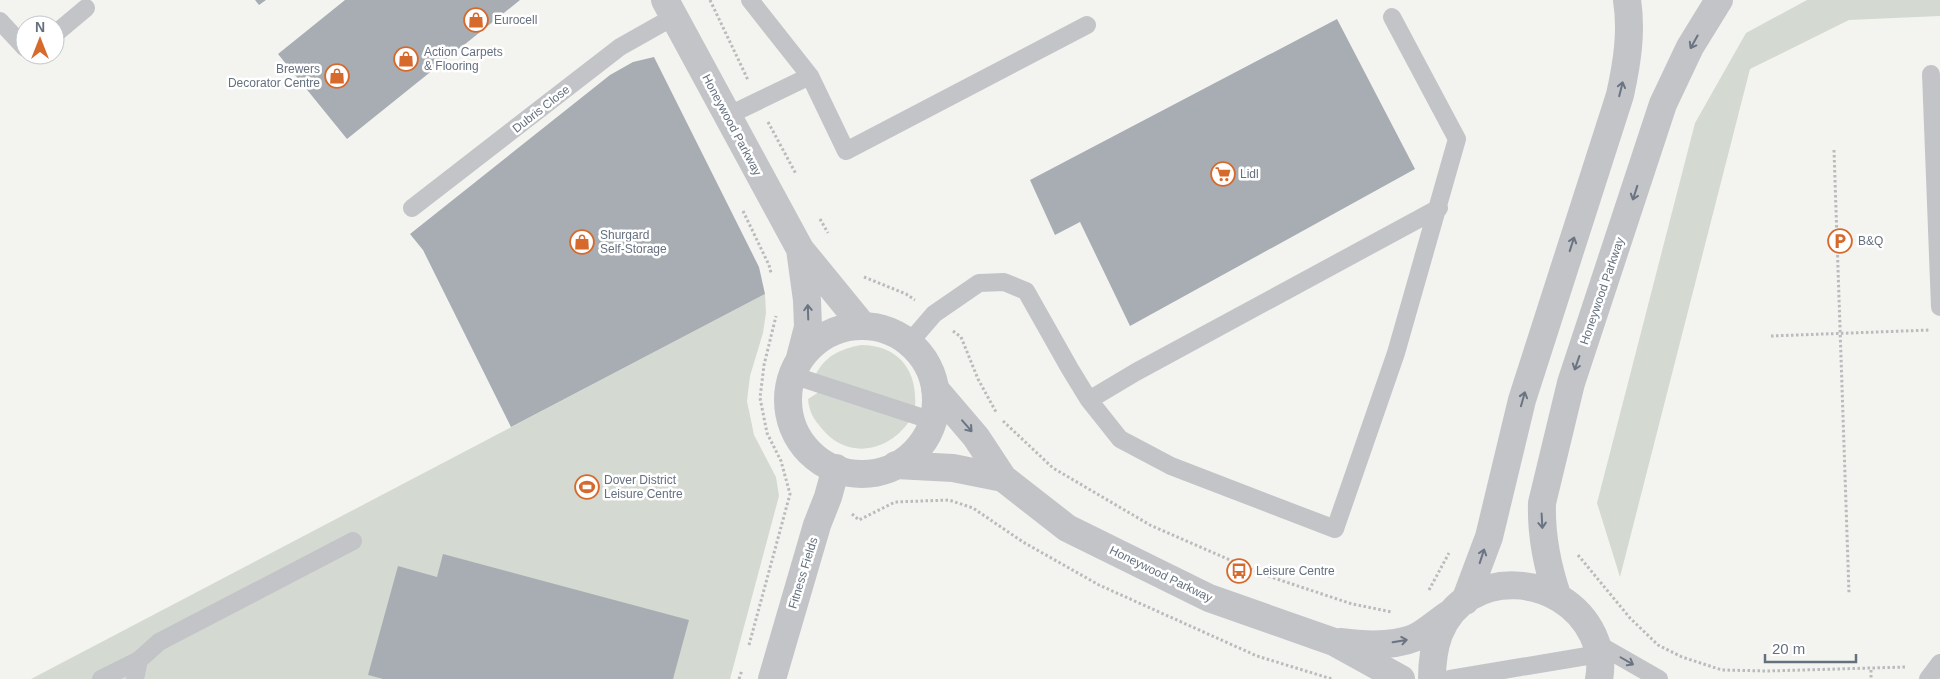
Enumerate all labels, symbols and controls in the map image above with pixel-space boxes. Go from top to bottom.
shop icon: Eurocell [463,7,489,33]
place label: Eurocell [494,13,537,27]
north arrow [15,15,65,65]
text: N [35,19,45,35]
one-way arrow [1688,34,1698,48]
place label: Action Carpets & Flooring [424,45,503,73]
shop icon: Action Carpets & Flooring [393,46,419,72]
place label: Brewers Decorator Centre [228,62,320,90]
shop icon: Brewers Decorator Centre [324,63,350,89]
street label: Honeywood Parkway [699,72,765,178]
one-way arrow [1617,81,1626,97]
street label: Dubris Close [510,82,573,136]
supermarket icon: Lidl [1210,161,1236,187]
place label: Lidl [1240,167,1259,181]
one-way arrow [1629,184,1639,200]
place label: Shurgard Self-Storage [600,228,667,256]
parking icon: B&Q [1827,228,1853,254]
shop icon: Shurgard Self-Storage [569,229,595,255]
place label: B&Q [1858,234,1883,248]
street label: Honeywood Parkway [1577,235,1627,347]
one-way arrow [1567,236,1577,252]
one-way arrow [803,304,812,320]
one-way arrow [1572,355,1582,371]
one-way arrow [1518,391,1528,407]
one-way arrow [961,420,973,433]
place label: Dover District Leisure Centre [604,473,683,501]
sports icon: Dover District Leisure Centre [574,474,600,500]
one-way arrow [1538,513,1547,529]
street label: Fitness Fields [785,536,821,610]
street label: Honeywood Parkway [1107,543,1215,605]
one-way arrow [1478,548,1488,564]
bus stop icon: Leisure Centre [1226,558,1252,584]
place label: Leisure Centre [1256,564,1335,578]
scale bar [1765,632,1856,664]
one-way arrow [1391,635,1407,645]
text: 20 m [1772,640,1805,657]
one-way arrow [1620,656,1635,666]

